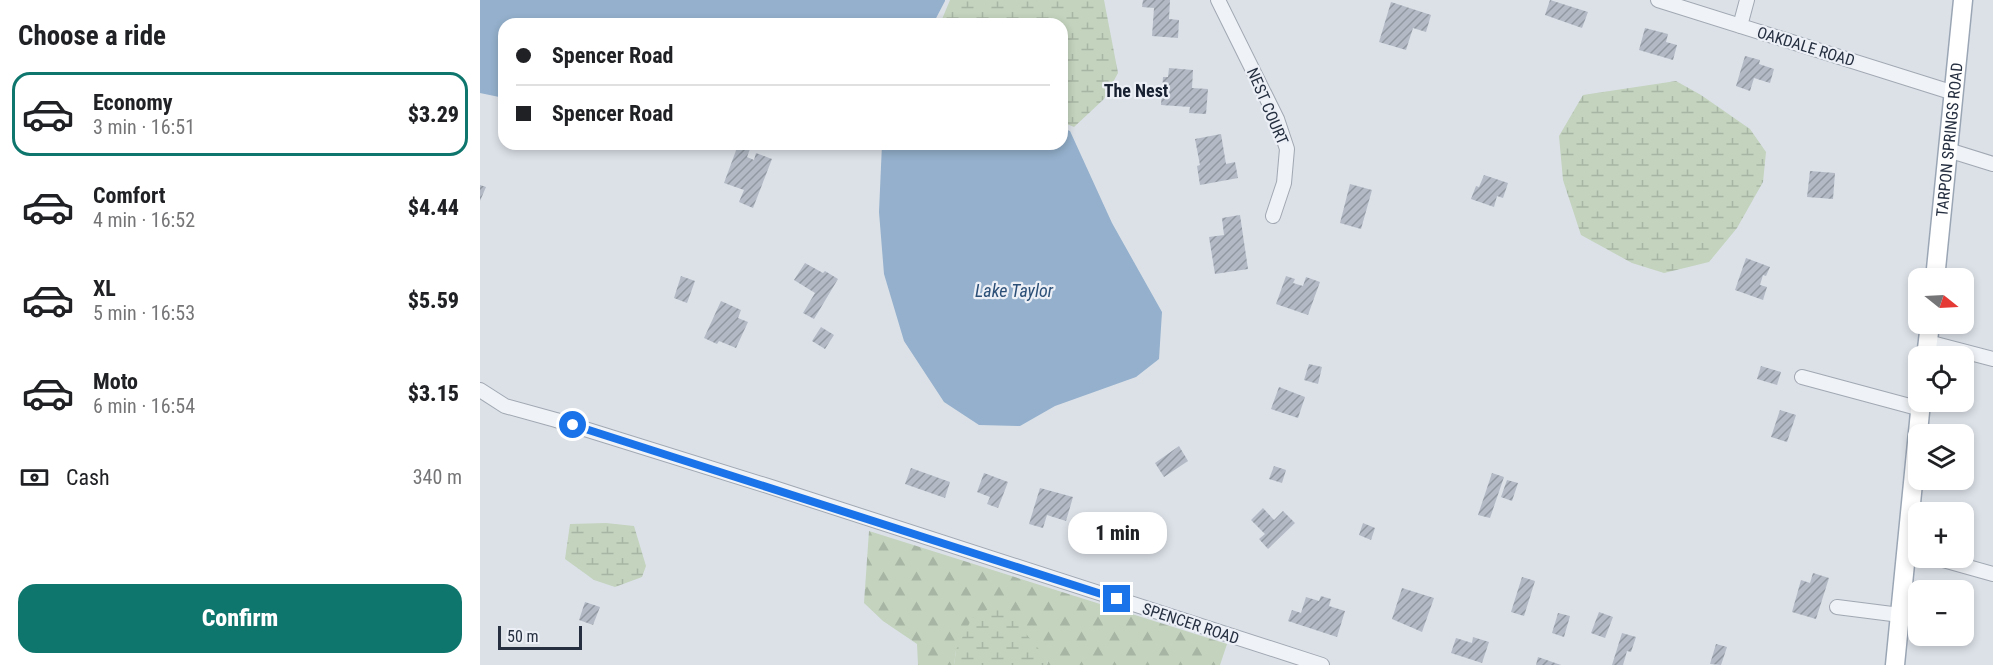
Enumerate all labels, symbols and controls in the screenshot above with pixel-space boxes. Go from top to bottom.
text: Choose a ride [18,20,166,52]
street label: OAKDALE ROAD [1755,23,1857,70]
text: Spencer Road [552,43,674,68]
street label: TARPON SPRINGS ROAD [1932,62,1967,218]
street label: NEST COURT [1243,65,1292,148]
district label: The Nest [1104,80,1169,101]
icon: car [21,87,75,141]
text: Economy [93,90,173,115]
text: Spencer Road [552,101,674,126]
text: $3.29 [408,102,459,127]
text: 3 min · 16:51 [93,115,195,139]
icon: car [21,180,75,234]
text: Comfort [93,183,166,208]
text: $4.44 [408,195,459,220]
text: 4 min · 16:52 [93,208,195,232]
north arrow [1908,268,1974,334]
map controls [1908,268,1974,646]
icon: car [21,273,75,327]
text: XL [93,276,116,301]
water label: Lake Taylor [975,280,1054,301]
text: $5.59 [408,288,459,313]
text: 5 min · 16:53 [93,301,195,325]
button: locate [1908,346,1974,412]
icon: car [21,366,75,420]
text: Moto [93,369,138,394]
text: $3.15 [408,381,459,406]
text: 6 min · 16:54 [93,394,195,418]
route start [559,411,586,438]
button: layers [1908,424,1974,490]
icon: cash [18,461,51,494]
text: Cash [66,465,110,490]
text: 340 m [413,465,462,489]
button: + [1908,502,1974,568]
callout: 1 min [1068,512,1166,554]
text: 1 min [1095,521,1140,545]
button: − [1908,580,1974,646]
button: Confirm [18,584,462,653]
route end [1103,585,1130,612]
street label: SPENCER ROAD [1140,599,1242,648]
scale bar [498,623,582,650]
text: 50 m [507,627,539,646]

